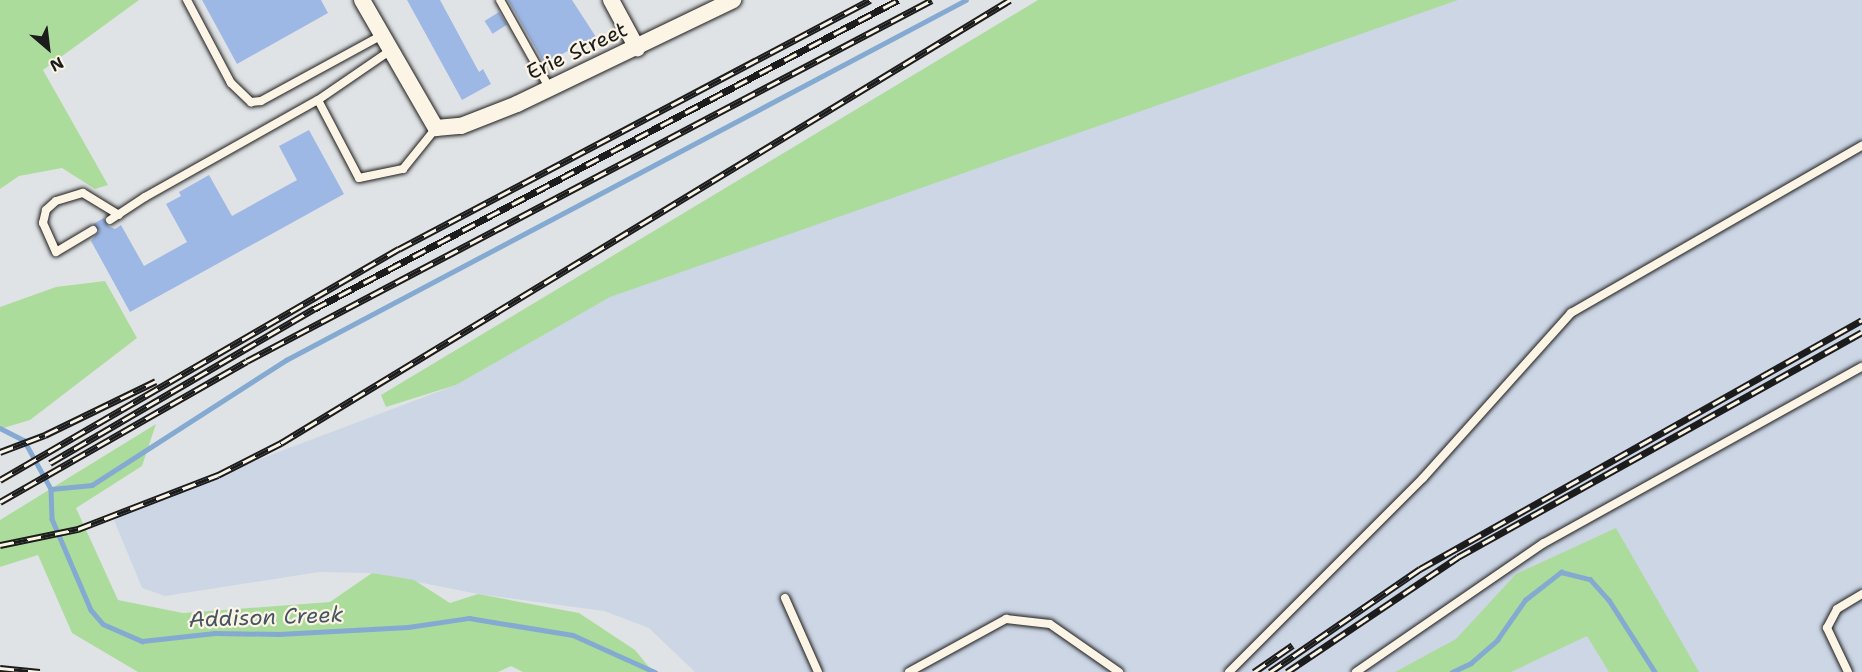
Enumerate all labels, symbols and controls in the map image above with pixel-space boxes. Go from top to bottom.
street label: Erie Street [523,17,631,85]
north arrow [18,18,78,78]
text: N [46,52,67,77]
water label: Addison Creek [188,601,344,633]

